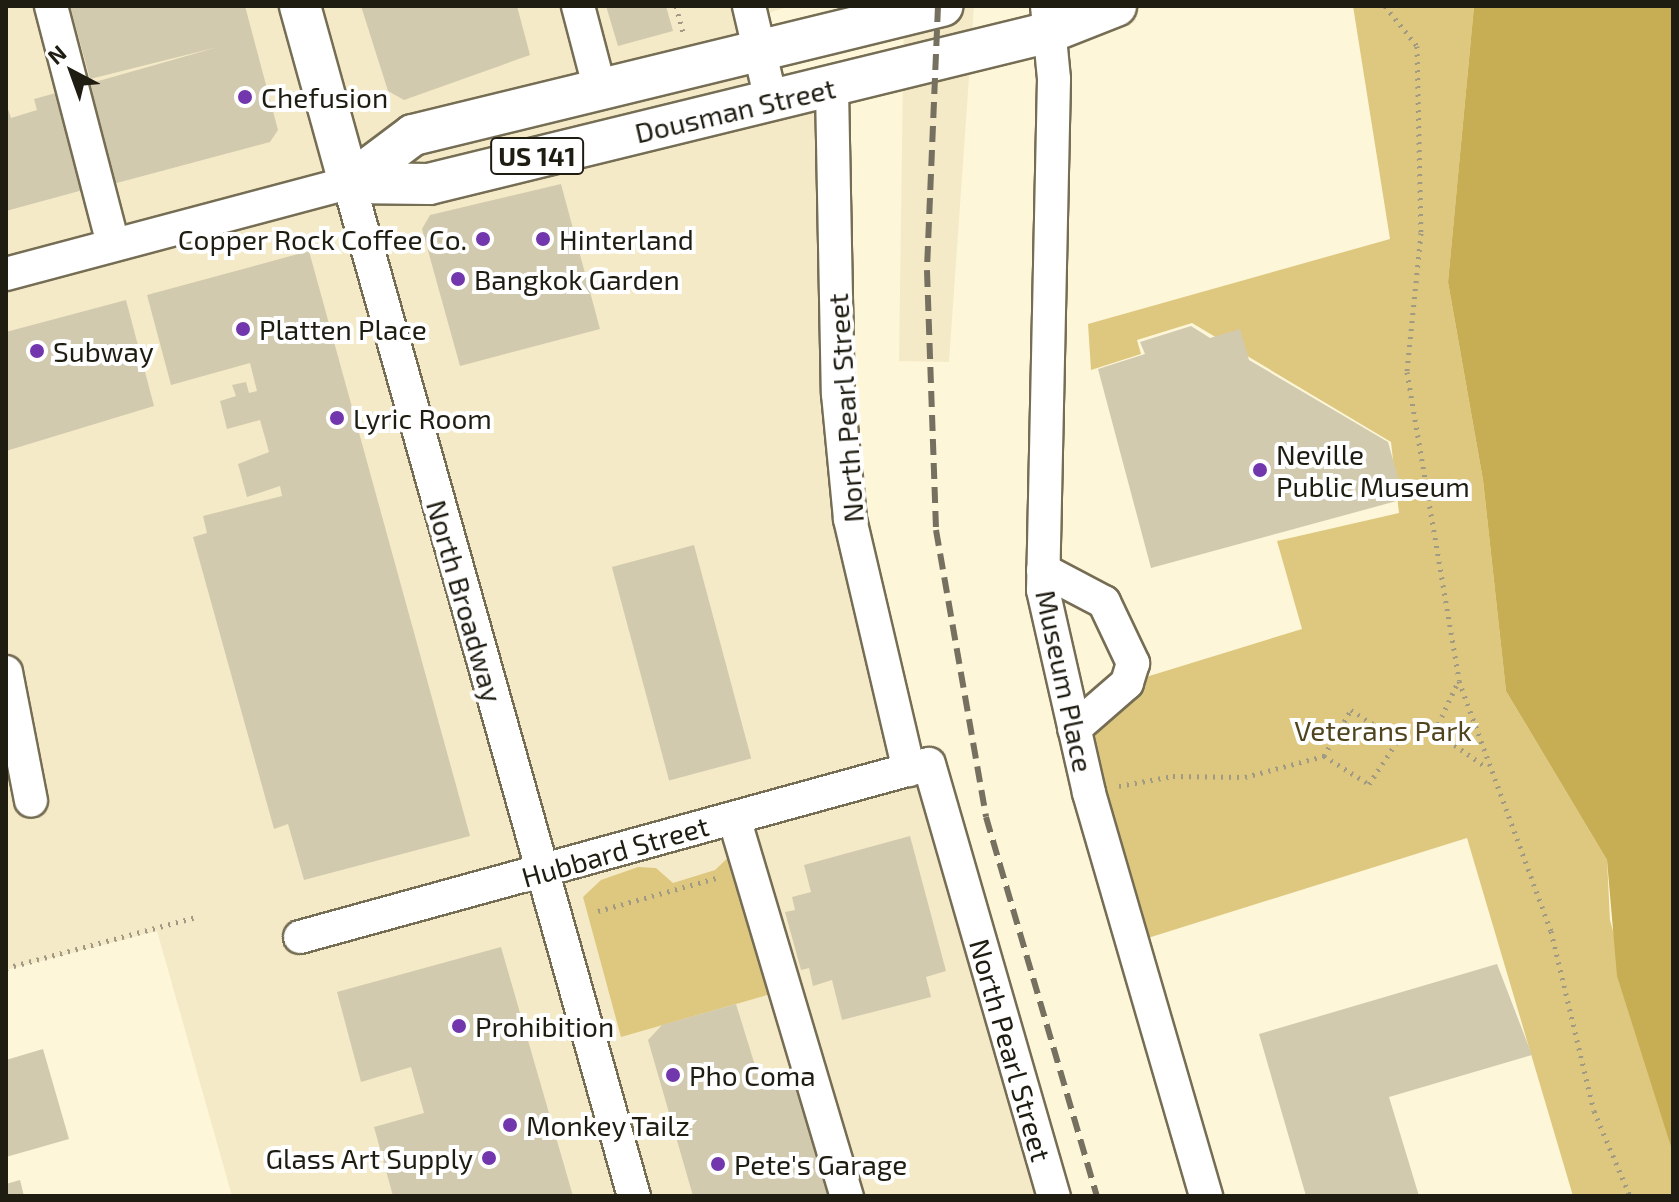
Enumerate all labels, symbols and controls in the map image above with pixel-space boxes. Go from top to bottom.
north arrow [32,32,112,112]
text: N [42,39,71,69]
street label: Dousman Street [631,71,839,149]
place label: Chefusion [261,80,388,114]
marker: Chefusion [236,88,254,106]
road number: US 141 [489,134,585,178]
place label: Copper Rock Coffee Co. [177,222,467,256]
place label: Hinterland [559,222,694,256]
marker: Copper Rock Coffee Co. [474,230,492,248]
marker: Hinterland [534,230,552,248]
place label: Bangkok Garden [474,262,680,296]
marker: Bangkok Garden [449,270,467,288]
street label: North Pearl Street [820,292,870,524]
place label: Platten Place [259,312,427,346]
marker: Platten Place [234,320,252,338]
place label: Subway [53,334,154,368]
marker: Subway [28,342,46,360]
place label: Lyric Room [353,401,492,435]
marker: Lyric Room [328,409,346,427]
place label: Neville Public Museum [1276,437,1470,503]
marker: Neville Public Museum [1251,461,1269,479]
street label: North Broadway [420,496,510,706]
street label: Museum Place [1029,587,1101,775]
park label: Veterans Park [1294,713,1472,747]
street label: Hubbard Street [518,808,712,894]
street label: North Pearl Street [963,935,1059,1165]
place label: Prohibition [475,1009,614,1043]
marker: Prohibition [450,1017,468,1035]
place label: Pho Coma [689,1058,816,1092]
marker: Pho Coma [664,1066,682,1084]
place label: Monkey Tailz [526,1108,691,1142]
marker: Monkey Tailz [501,1116,519,1134]
place label: Glass Art Supply [265,1141,473,1175]
place label: Pete's Garage [734,1147,907,1181]
marker: Glass Art Supply [480,1149,498,1167]
marker: Pete's Garage [709,1155,727,1173]

